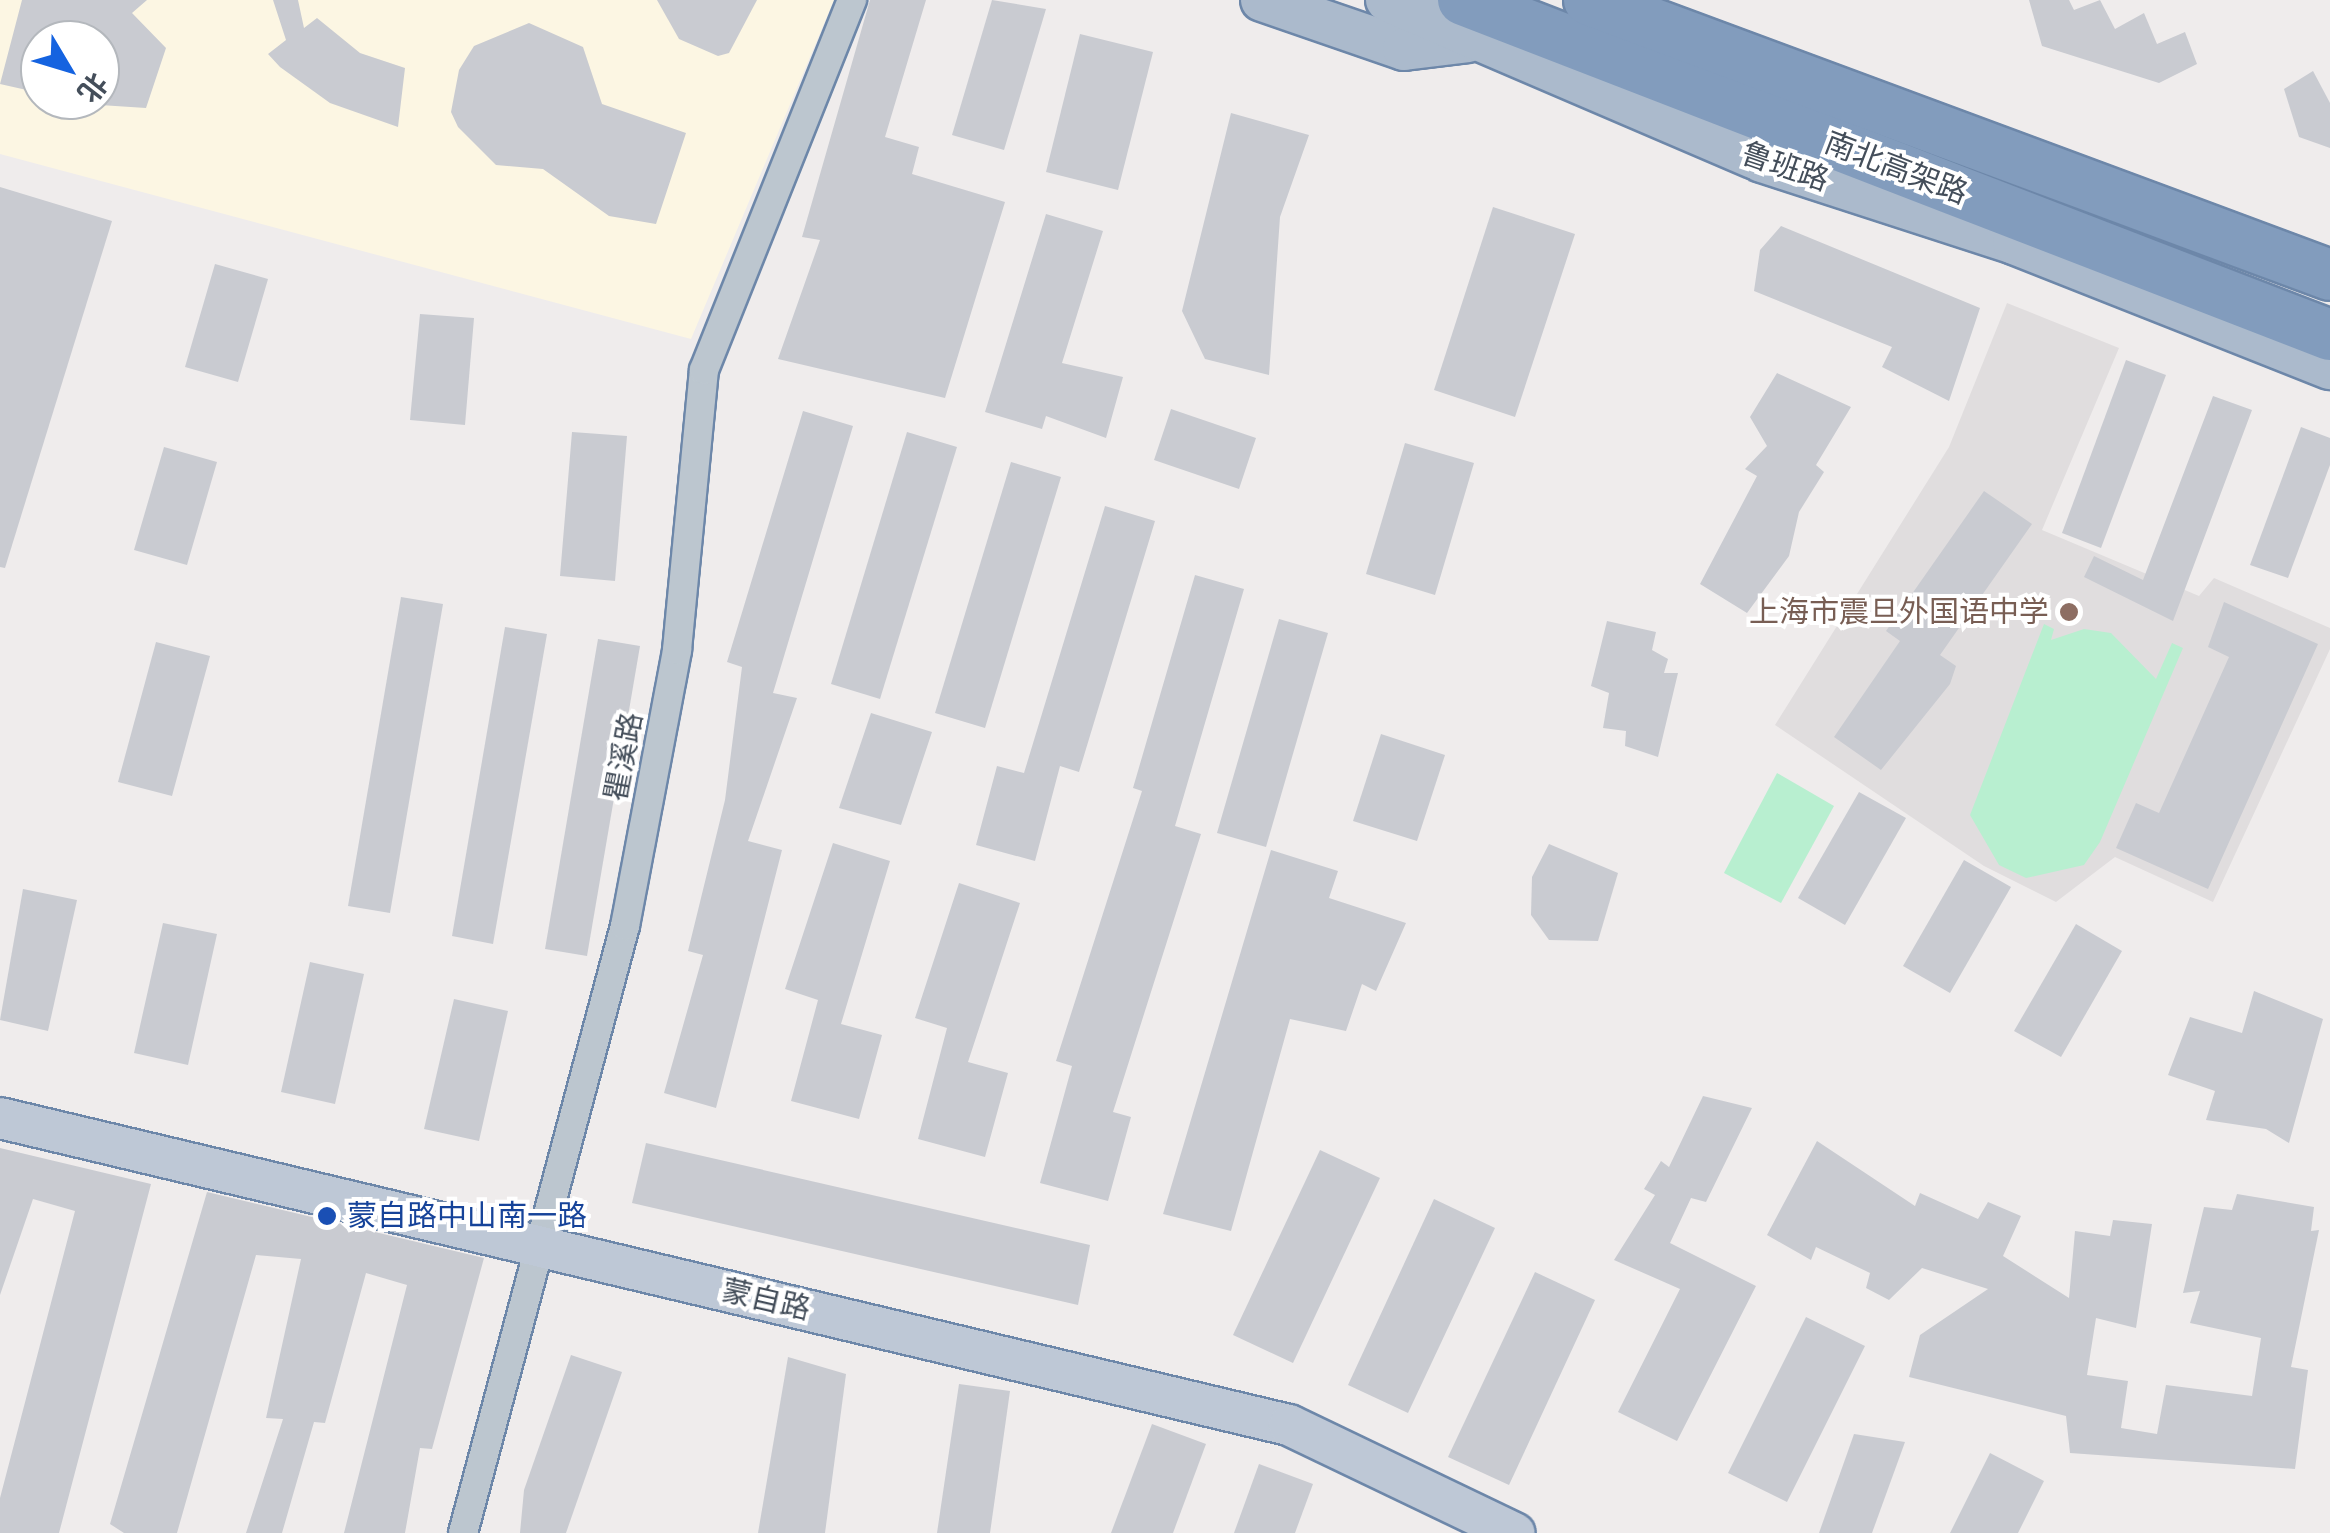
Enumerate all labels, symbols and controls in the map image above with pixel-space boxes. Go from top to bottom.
north arrow [20,20,120,120]
text: 北 [69,65,116,110]
street label: 南北高架路 [1820,124,1972,212]
street label: 鲁班路 [1737,135,1833,199]
place label: 上海市震旦外国语中学 [1749,594,2049,630]
marker: 上海市震旦外国语中学 [2058,601,2080,623]
street label: 瞿溪路 [598,709,650,805]
place label: 蒙自路中山南一路 [347,1198,587,1234]
marker: 蒙自路中山南一路 [316,1205,338,1227]
street label: 蒙自路 [718,1272,814,1328]

